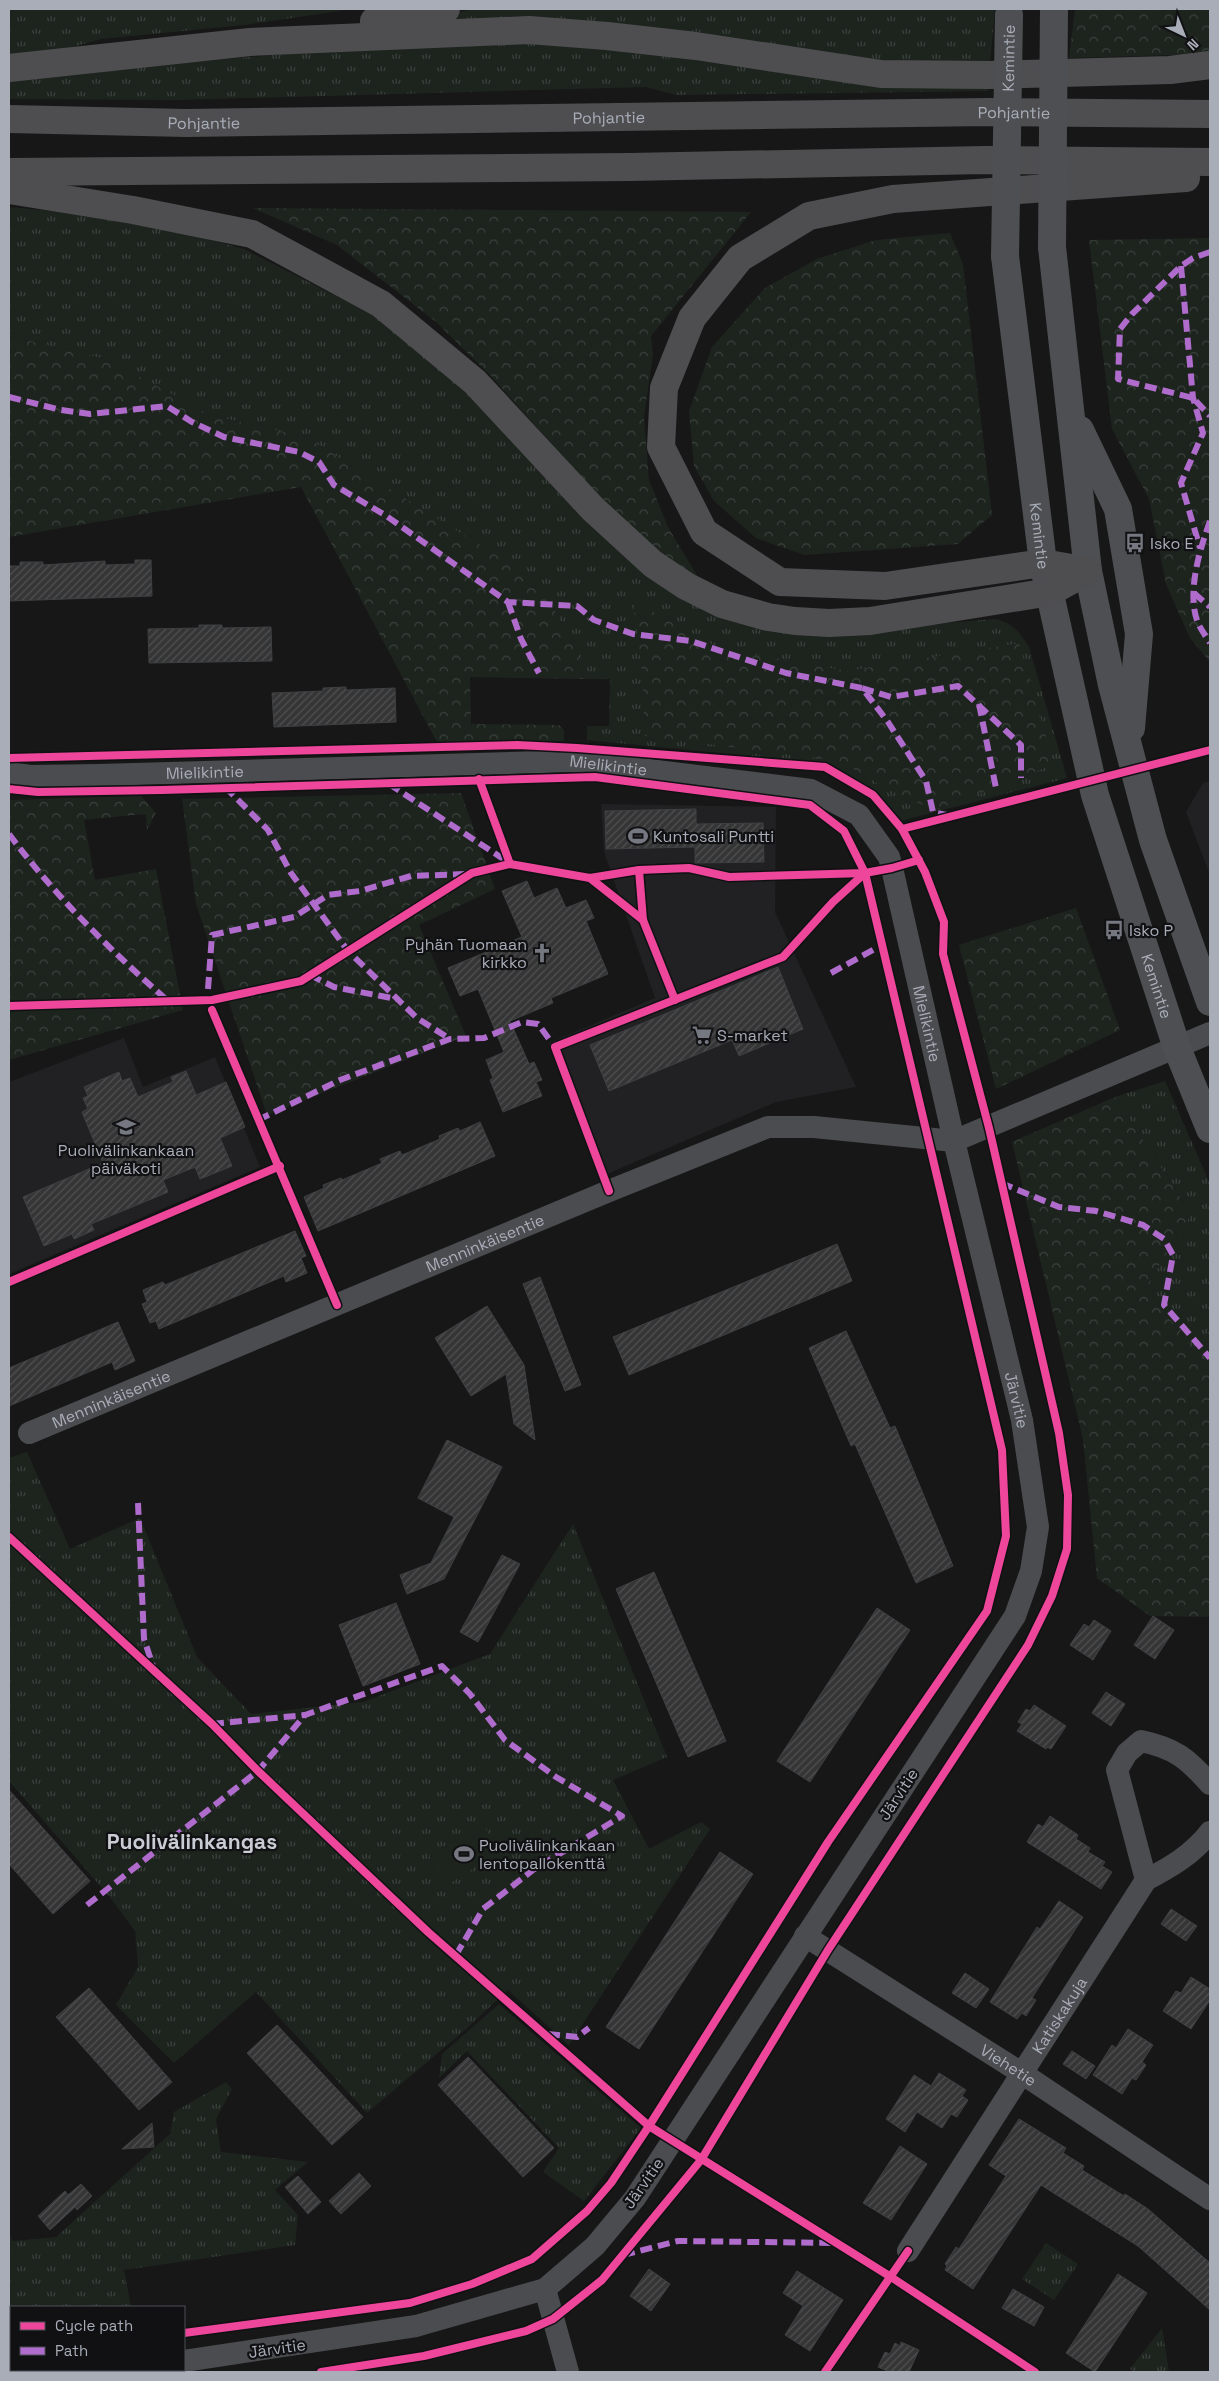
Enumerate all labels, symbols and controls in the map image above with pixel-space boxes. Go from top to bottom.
north arrow [1159,10,1209,60]
street label: Kemintie [998,24,1020,92]
text: N [1183,35,1202,54]
street label: Pohjantie [977,102,1050,124]
street label: Pohjantie [572,107,645,129]
street label: Pohjantie [167,112,240,134]
street label: Kemintie [1025,501,1054,571]
bus stop icon: Isko E [1124,532,1146,554]
place label: Isko E [1150,533,1194,554]
street label: Mielikintie [568,750,648,781]
street label: Mielikintie [165,761,244,784]
sports icon: Kuntosali Puntti [627,825,649,847]
place label: Kuntosali Puntti [653,826,774,847]
bus stop icon: Isko P [1103,919,1125,941]
place label: Isko P [1129,920,1174,941]
place label: Pyhän Tuomaan kirkko [405,934,527,973]
church icon: Pyhän Tuomaan kirkko [531,942,553,964]
street label: Kemintie [1136,951,1177,1021]
street label: Mielikintie [908,983,946,1064]
supermarket icon: S-market [691,1024,713,1046]
place label: S-market [717,1025,788,1046]
school or university icon: Puolivälinkankaan päiväkoti [115,1116,137,1138]
place label: Puolivälinkankaan päiväkoti [58,1140,194,1179]
street label: Menninkäisentie [423,1209,548,1277]
street label: Menninkäisentie [49,1365,174,1433]
street label: Järvitie [1000,1370,1033,1430]
street label: Järvitie [874,1764,923,1824]
district label: Puolivälinkangas [107,1828,277,1855]
place label: Puolivälinkankaan lentopallokenttä [479,1835,615,1874]
sports icon: Puolivälinkankaan lentopallokenttä [453,1843,475,1865]
street label: Katiskakuja [1027,1973,1092,2058]
street label: Viehetie [976,2040,1041,2091]
street label: Järvitie [618,2154,669,2213]
legend [10,2306,185,2371]
text: Cycle path [55,2316,133,2335]
street label: Järvitie [247,2334,307,2363]
text: Path [55,2341,88,2360]

